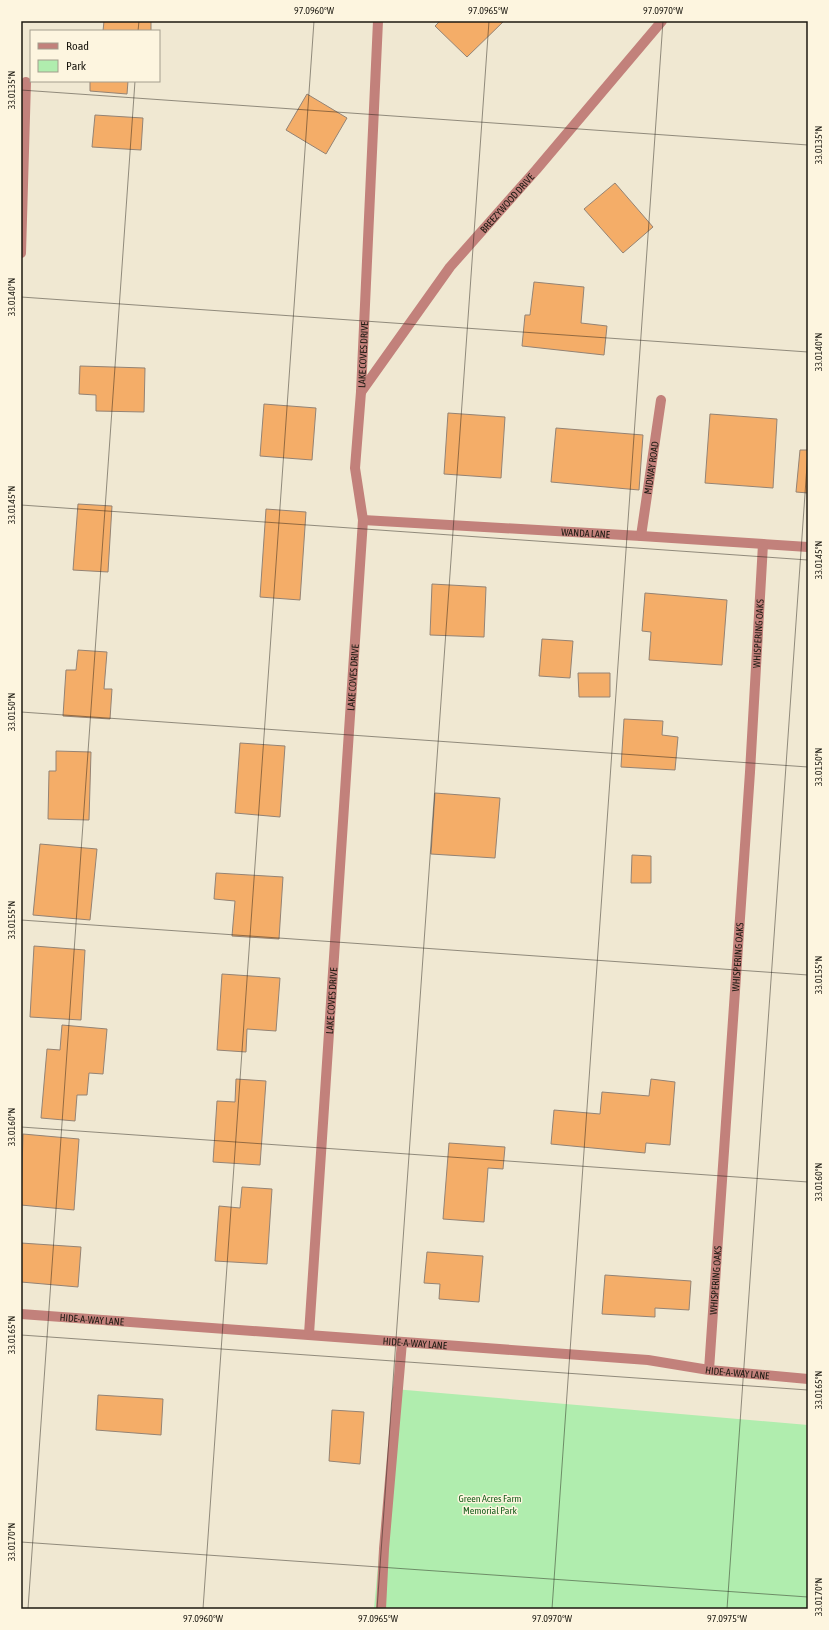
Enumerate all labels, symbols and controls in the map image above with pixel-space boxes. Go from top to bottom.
text: 97.0960°W [294,5,335,16]
text: 97.0965°W [468,5,509,16]
text: 97.0970°W [643,5,684,16]
legend [30,30,160,82]
text: Road [66,39,89,53]
text: Park [66,59,87,73]
text: 33.0135°N [6,71,17,109]
text: 33.0135°N [813,126,824,164]
street label: BREEZYWOOD DRIVE [478,171,537,235]
text: 33.0140°N [6,278,17,316]
street label: LAKE COVES DRIVE [356,321,370,388]
text: 33.0140°N [813,333,824,371]
street label: MIDWAY ROAD [642,440,661,495]
text: 33.0145°N [6,486,17,524]
street label: WANDA LANE [561,526,611,540]
text: 33.0145°N [813,541,824,579]
street label: WHISPERING OAKS [751,599,766,668]
street label: LAKE COVES DRIVE [345,643,361,711]
text: 33.0150°N [6,693,17,731]
text: 33.0150°N [813,748,824,786]
text: 33.0155°N [6,901,17,939]
street label: WHISPERING OAKS [730,922,746,992]
text: 33.0155°N [813,956,824,994]
street label: LAKE COVES DRIVE [324,966,339,1034]
text: 33.0160°N [6,1108,17,1146]
text: 33.0160°N [813,1163,824,1201]
street label: WHISPERING OAKS [708,1245,724,1315]
street label: HIDE-A-WAY LANE [59,1312,125,1328]
text: 33.0165°N [6,1316,17,1354]
street label: HIDE-A-WAY LANE [382,1336,448,1351]
street label: HIDE-A-WAY LANE [704,1364,771,1382]
text: 33.0165°N [813,1371,824,1409]
park label: Green Acres Farm Memorial Park [458,1493,522,1516]
text: 33.0170°N [6,1523,17,1561]
text: 33.0170°N [813,1578,824,1616]
text: 97.0960°W [183,1613,224,1624]
text: 97.0965°W [358,1613,399,1624]
text: 97.0970°W [532,1613,573,1624]
text: 97.0975°W [707,1613,748,1624]

